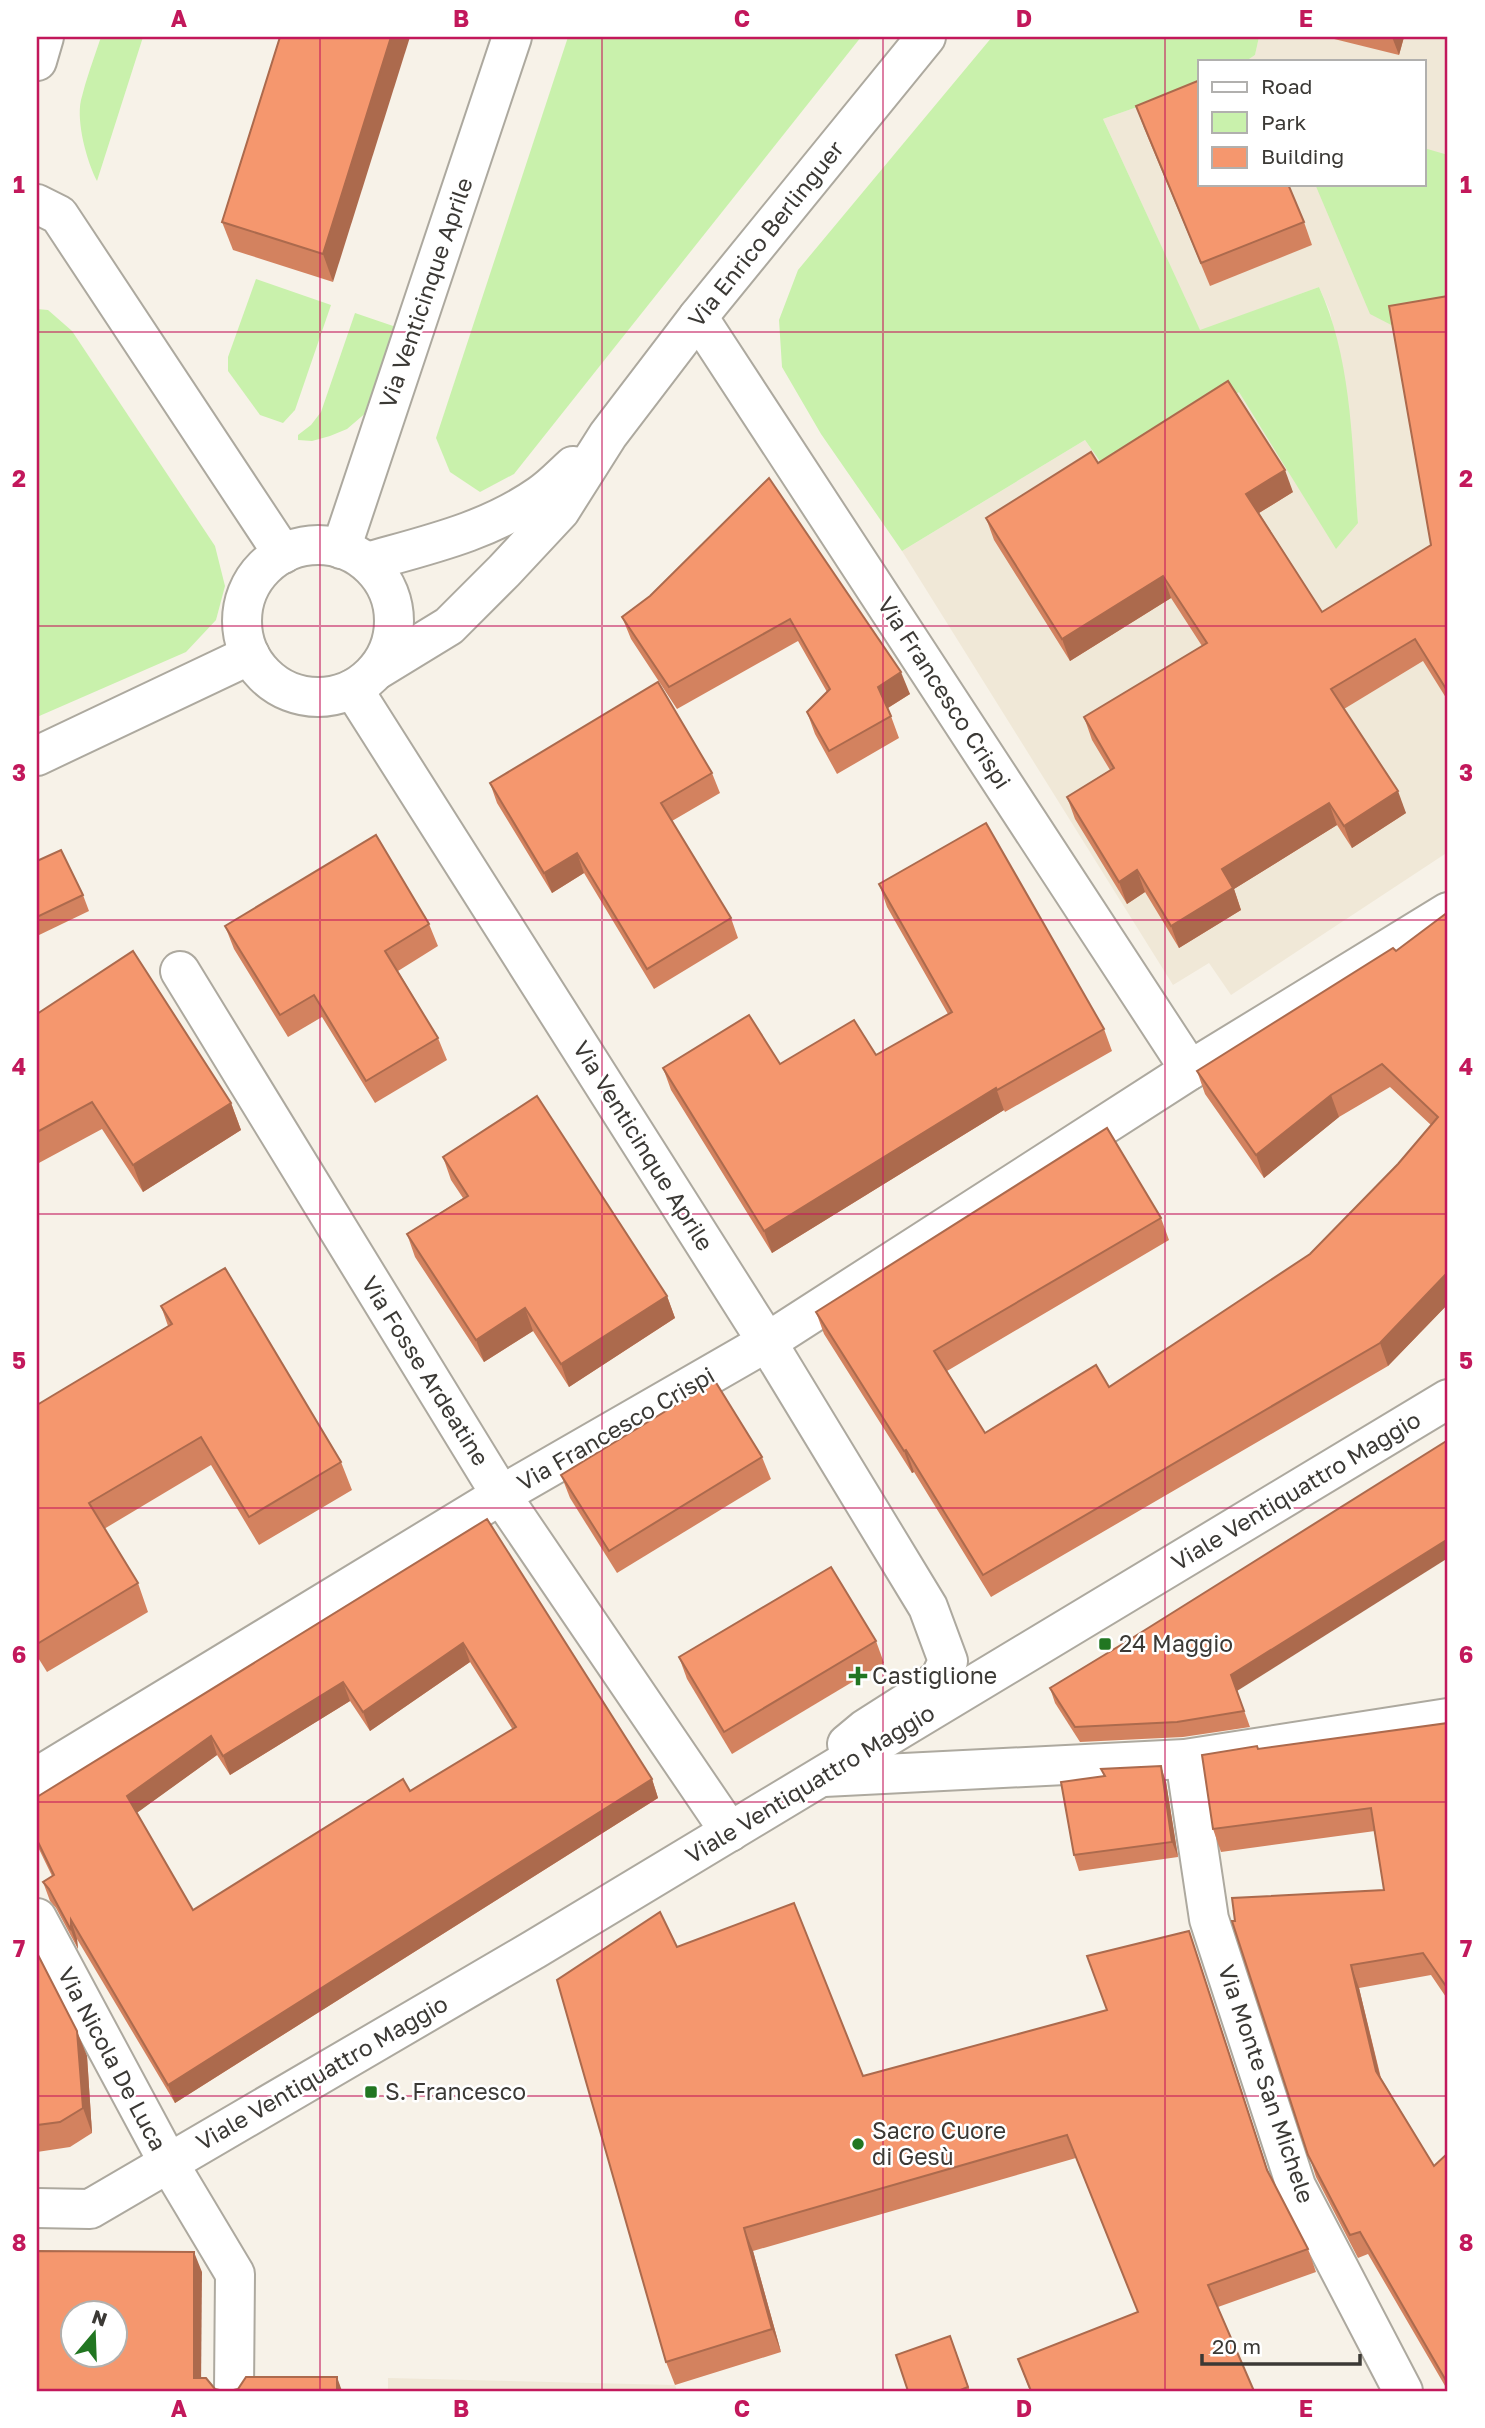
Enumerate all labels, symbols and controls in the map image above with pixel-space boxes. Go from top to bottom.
text: A [171,4,188,32]
text: B [453,4,469,32]
text: C [734,4,750,32]
text: D [1016,4,1032,32]
text: E [1299,4,1313,32]
legend [1198,60,1426,186]
text: Road [1261,73,1312,99]
text: Park [1261,109,1307,135]
street label: Via Enrico Berlinguer [682,135,849,332]
text: Building [1261,143,1344,169]
text: 1 [13,170,25,198]
text: 1 [1460,170,1472,198]
street label: Via Venticinque Aprile [372,174,478,412]
text: 2 [12,464,26,492]
text: 2 [1459,464,1473,492]
street label: Via Francesco Crispi [872,591,1017,794]
text: 3 [12,758,26,786]
text: 3 [1459,758,1473,786]
street label: Via Venticinque Aprile [568,1035,720,1256]
text: 4 [12,1052,26,1080]
text: 4 [1459,1052,1473,1080]
street label: Via Fosse Ardeatine [356,1270,496,1470]
text: 5 [12,1346,26,1374]
text: 5 [1459,1346,1473,1374]
street label: Via Francesco Crispi [512,1360,719,1496]
street label: Viale Ventiquattro Maggio [1166,1405,1425,1576]
place label: 24 Maggio [1119,1629,1233,1657]
marker: 24 Maggio [1097,1636,1113,1652]
text: 6 [12,1640,26,1668]
text: 6 [1459,1640,1473,1668]
place label: Castiglione [872,1661,997,1689]
marker: Castiglione [850,1668,866,1684]
street label: Viale Ventiquattro Maggio [680,1698,939,1869]
text: 7 [13,1934,25,1962]
text: 7 [1460,1934,1472,1962]
street label: Via Monte San Michele [1213,1961,1321,2206]
street label: Via Nicola De Luca [53,1962,173,2155]
street label: Viale Ventiquattro Maggio [191,1989,452,2156]
place label: S. Francesco [385,2077,526,2105]
marker: S. Francesco [363,2084,379,2100]
place label: Sacro Cuore di Gesù [872,2116,1006,2170]
marker: Sacro Cuore di Gesù [850,2136,866,2152]
text: 8 [12,2228,26,2256]
text: 8 [1459,2228,1473,2256]
north arrow [60,2298,130,2368]
text: N [89,2304,110,2331]
scale bar [1202,2323,1359,2367]
text: 20 m [1212,2333,1261,2359]
text: A [171,2394,188,2422]
text: B [453,2394,469,2422]
text: C [734,2394,750,2422]
text: D [1016,2394,1032,2422]
text: E [1299,2394,1313,2422]

